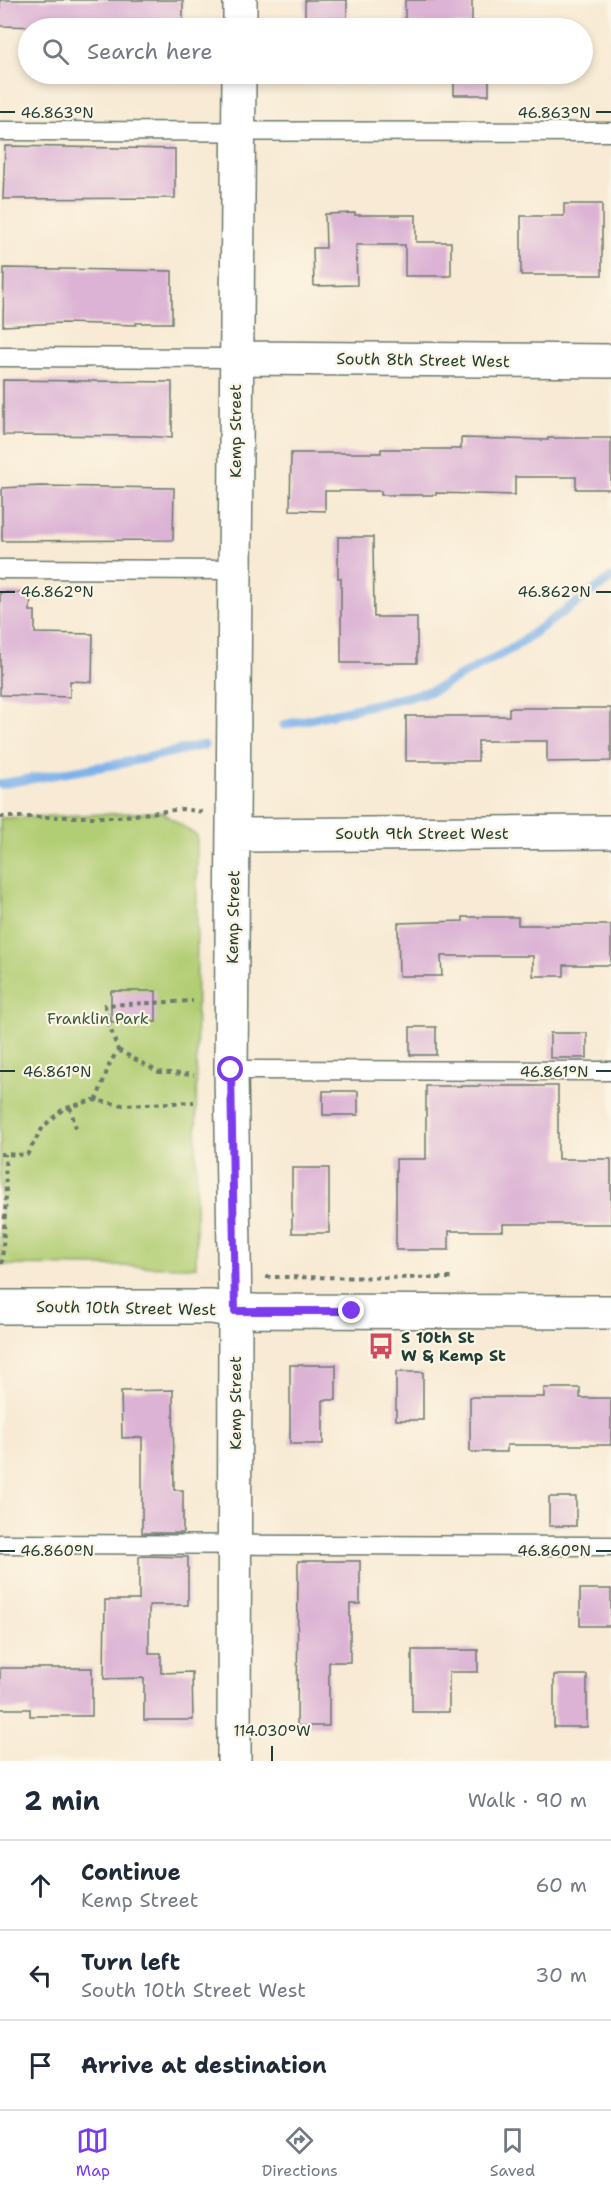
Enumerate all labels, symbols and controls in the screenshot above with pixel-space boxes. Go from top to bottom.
search box [18,18,593,84]
icon: search [39,35,72,68]
text: Search here [87,37,213,66]
text: 46.863°N [20,103,94,123]
text: 46.863°N [517,103,591,123]
street label: South 8th Street West [336,348,510,372]
street label: Kemp Street [225,384,246,478]
text: 46.862°N [20,582,94,602]
text: 46.862°N [517,582,591,602]
street label: South 9th Street West [335,823,509,844]
street label: Kemp Street [222,870,244,964]
park label: Franklin Park [47,1008,149,1029]
route start [217,1056,243,1082]
text: 46.861°N [23,1062,91,1082]
text: 46.861°N [520,1062,588,1082]
street label: South 10th Street West [36,1296,216,1320]
route end [338,1297,364,1323]
place label: S 10th St W & Kemp St [401,1327,506,1366]
bus stop icon: S 10th St W & Kemp St [366,1331,396,1361]
street label: Kemp Street [225,1356,246,1450]
text: 46.860°N [20,1541,94,1561]
text: 46.860°N [517,1541,591,1561]
text: 114.030°W [233,1721,311,1741]
text: 2 min [24,1783,100,1818]
text: Walk · 90 m [468,1787,587,1813]
text: Continue [81,1858,181,1887]
icon: ahead [24,1869,57,1902]
text: 60 m [535,1872,587,1898]
text: Kemp Street [81,1887,198,1913]
text: Turn left [81,1948,180,1977]
icon: left [24,1959,57,1992]
text: 30 m [535,1962,587,1988]
text: South 10th Street West [81,1977,306,2003]
icon: arrive [24,2049,57,2082]
text: Arrive at destination [81,2051,327,2080]
tab: Map [76,2124,110,2181]
tab: Directions [262,2124,338,2181]
tab: Saved [490,2124,535,2181]

